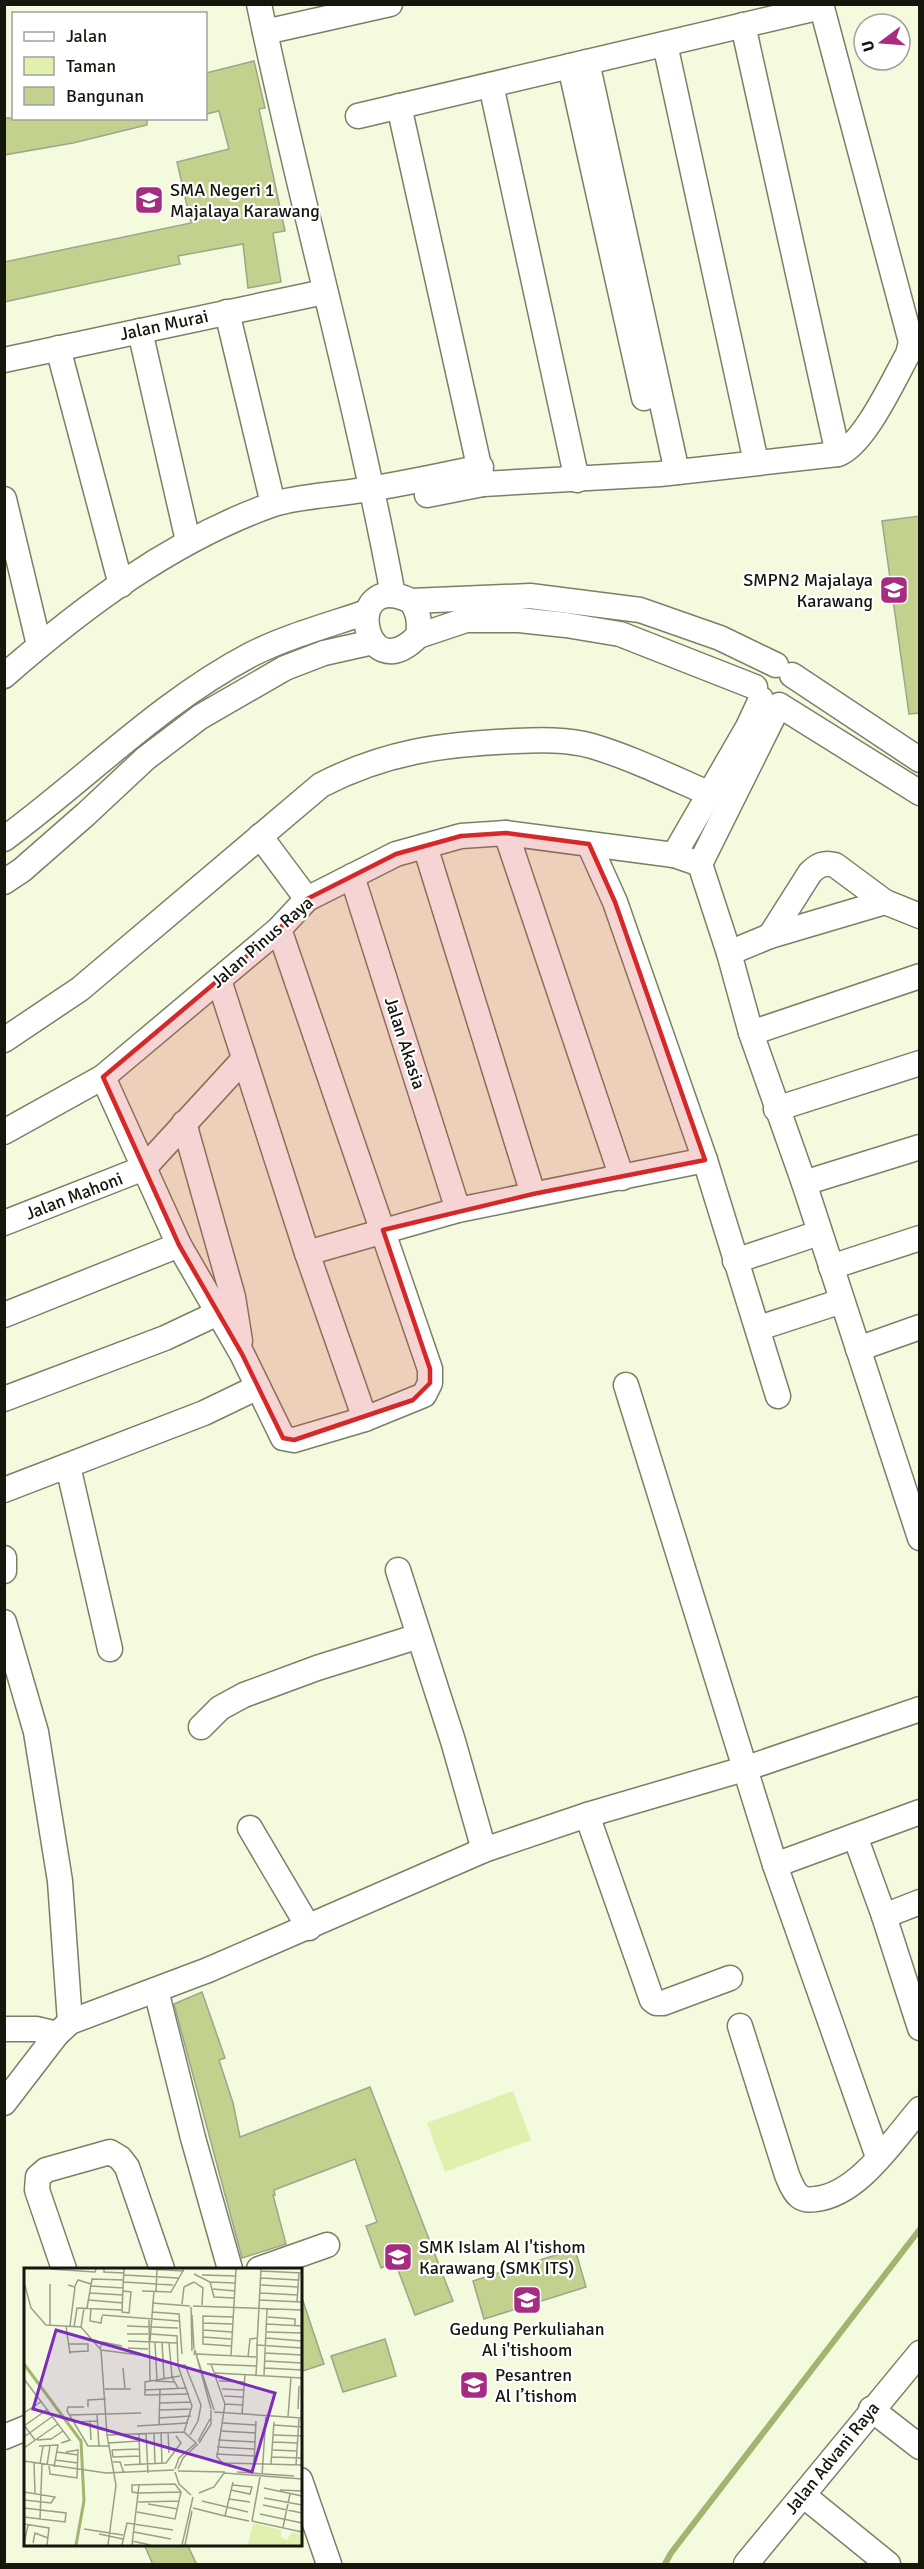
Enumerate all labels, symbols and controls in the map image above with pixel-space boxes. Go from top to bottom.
legend [12,12,207,120]
north arrow [852,12,912,72]
text: Jalan [66,25,107,47]
text: U [857,38,880,54]
text: Taman [66,55,116,77]
text: Bangunan [66,85,144,107]
place label: SMA Negeri 1 Majalaya Karawang [170,179,320,222]
school or university icon: SMA Negeri 1 Majalaya Karawang [133,184,165,216]
street label: Jalan Murai [118,305,210,345]
place label: SMPN2 Majalaya Karawang [743,569,873,612]
school or university icon: SMPN2 Majalaya Karawang [878,574,910,606]
street label: Jalan Pinus Raya [206,892,318,992]
street label: Jalan Akasia [380,994,430,1092]
street label: Jalan Mahoni [22,1167,126,1225]
place label: SMK Islam Al I'tishom Karawang (SMK ITS) [419,2236,586,2279]
school or university icon: SMK Islam Al I'tishom Karawang (SMK ITS) [382,2241,414,2273]
inset map [24,2268,302,2545]
school or university icon: Gedung Perkuliahan Al i'tishoom [511,2284,543,2316]
place label: Gedung Perkuliahan Al i'tishoom [449,2318,605,2361]
place label: Pesantren Al I’tishom [495,2364,577,2407]
school or university icon: Pesantren Al I’tishom [458,2369,490,2401]
street label: Jalan Advani Raya [780,2397,884,2519]

